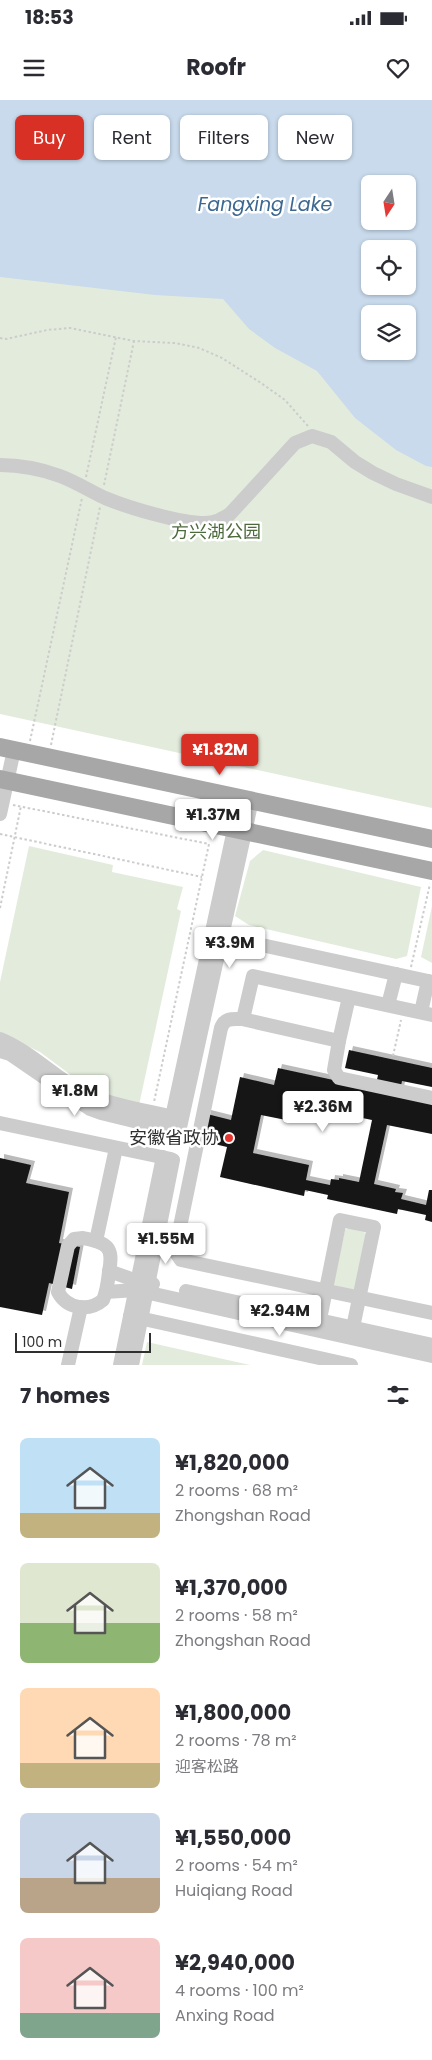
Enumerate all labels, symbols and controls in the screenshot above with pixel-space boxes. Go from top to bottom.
text: 18:53 [25,4,74,31]
text: Roofr [186,52,246,83]
icon: menu [20,54,48,82]
icon: heart [384,54,412,82]
chip: Buy [15,115,84,160]
chip: Rent [94,115,170,160]
chip: Filters [180,115,268,160]
chip: New [278,115,352,160]
north arrow [361,175,416,230]
map controls [361,175,416,360]
water label: Fangxing Lake [198,191,332,218]
button: locate [361,240,416,295]
button: layers [361,305,416,360]
park label: 方兴湖公园 [171,519,261,544]
pin: ¥1.82M [179,734,261,776]
text: ¥1.82M [192,738,248,761]
pin: ¥1.37M [172,798,254,841]
text: ¥1.37M [186,803,240,826]
pin: ¥3.9M [195,926,265,969]
text: ¥3.9M [205,931,255,954]
pin: ¥1.8M [40,1074,110,1117]
text: ¥1.8M [52,1079,98,1102]
pin: ¥2.36M [282,1090,364,1133]
text: ¥2.36M [294,1095,352,1118]
place label: 安徽省政协 [129,1125,219,1150]
marker: 安徽省政协 [223,1132,235,1144]
pin: ¥1.55M [125,1222,207,1265]
text: ¥1.55M [138,1227,194,1250]
pin: ¥2.94M [239,1294,321,1337]
text: ¥2.94M [250,1299,310,1322]
scale bar [15,1330,151,1353]
text: 100 m [22,1332,62,1352]
text: 7 homes [20,1381,110,1410]
icon: filters [384,1381,412,1409]
text: ¥1,820,000 [175,1448,289,1477]
icon: home [60,1458,120,1518]
text: 2 rooms · 68 m² [175,1479,298,1502]
text: Zhongshan Road [175,1504,311,1527]
text: ¥1,370,000 [175,1573,288,1602]
icon: home [60,1583,120,1643]
text: 2 rooms · 58 m² [175,1604,298,1627]
text: Zhongshan Road [175,1629,311,1652]
text: ¥1,800,000 [175,1698,291,1727]
icon: home [60,1708,120,1768]
text: 2 rooms · 78 m² [175,1729,297,1752]
text: 迎客松路 [175,1755,239,1778]
text: ¥1,550,000 [175,1823,291,1852]
icon: home [60,1833,120,1893]
text: 2 rooms · 54 m² [175,1854,298,1877]
text: Huiqiang Road [175,1879,293,1902]
text: ¥2,940,000 [175,1948,295,1977]
icon: home [60,1958,120,2018]
text: 4 rooms · 100 m² [175,1979,304,2002]
text: Anxing Road [175,2004,275,2027]

